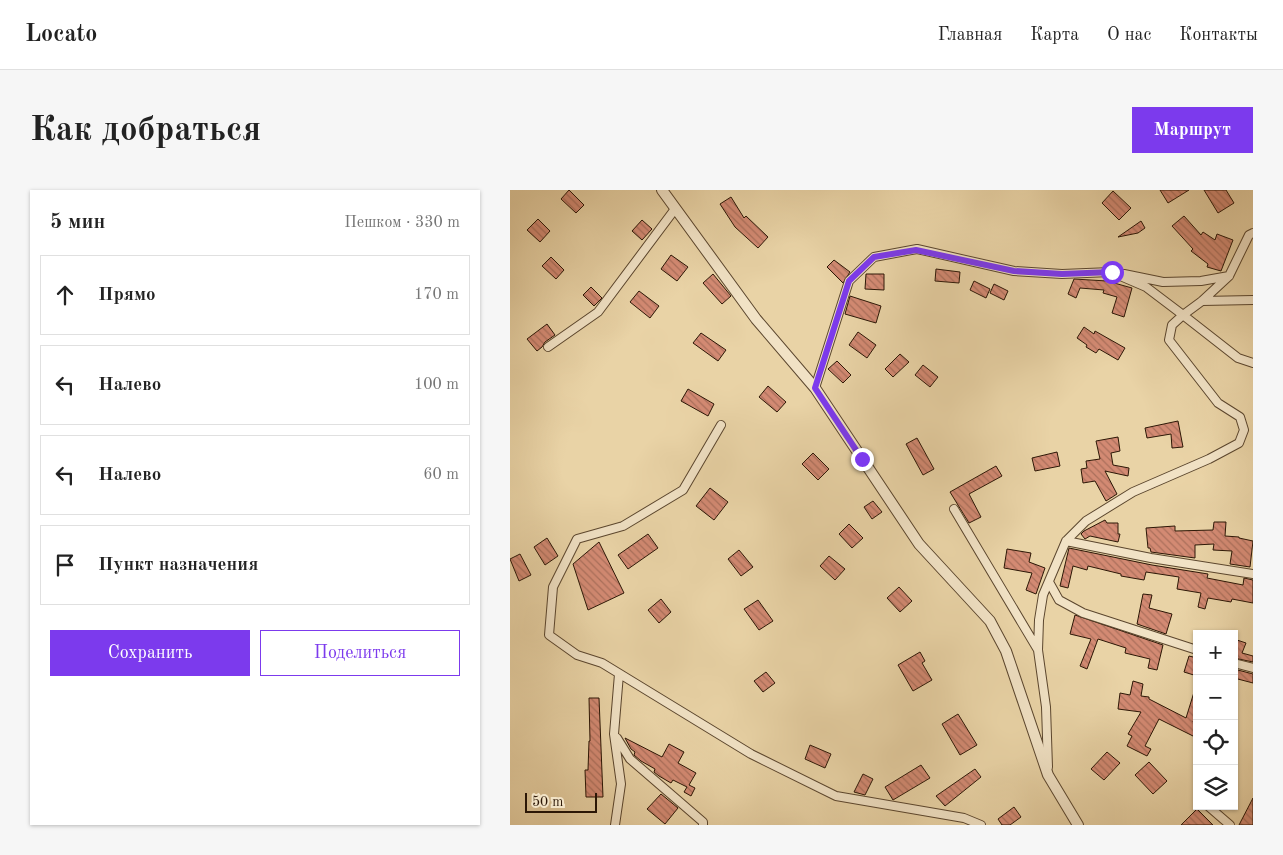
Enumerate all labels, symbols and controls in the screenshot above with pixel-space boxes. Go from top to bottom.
text: Locato [25,23,97,47]
text: Главная [938,26,1002,44]
text: Карта [1030,26,1079,44]
text: О нас [1107,26,1151,44]
text: Контакты [1179,26,1258,44]
button: Маршрут [1132,107,1253,153]
text: Как добраться [30,113,261,148]
text: 5 мин [50,212,105,233]
text: Пешком · 330 m [344,215,460,231]
route start [1101,261,1124,284]
icon: ahead [51,281,79,309]
text: Прямо [98,286,156,305]
text: 170 m [414,287,459,303]
icon: left [51,371,79,399]
text: Налево [98,376,161,395]
text: 100 m [414,377,459,393]
route end [851,448,874,471]
icon: left [51,461,79,489]
text: Налево [98,466,161,485]
text: 60 m [423,467,459,483]
icon: arrive [51,551,79,579]
text: Пункт назначения [98,556,258,575]
button: Сохранить [50,630,250,676]
button: Поделиться [260,630,460,676]
map controls [1193,630,1238,810]
button: + [1193,630,1238,675]
button: − [1193,675,1238,720]
button: locate [1193,720,1238,765]
button: layers [1193,765,1238,810]
scale bar [525,790,598,813]
text: 50 m [532,795,563,809]

